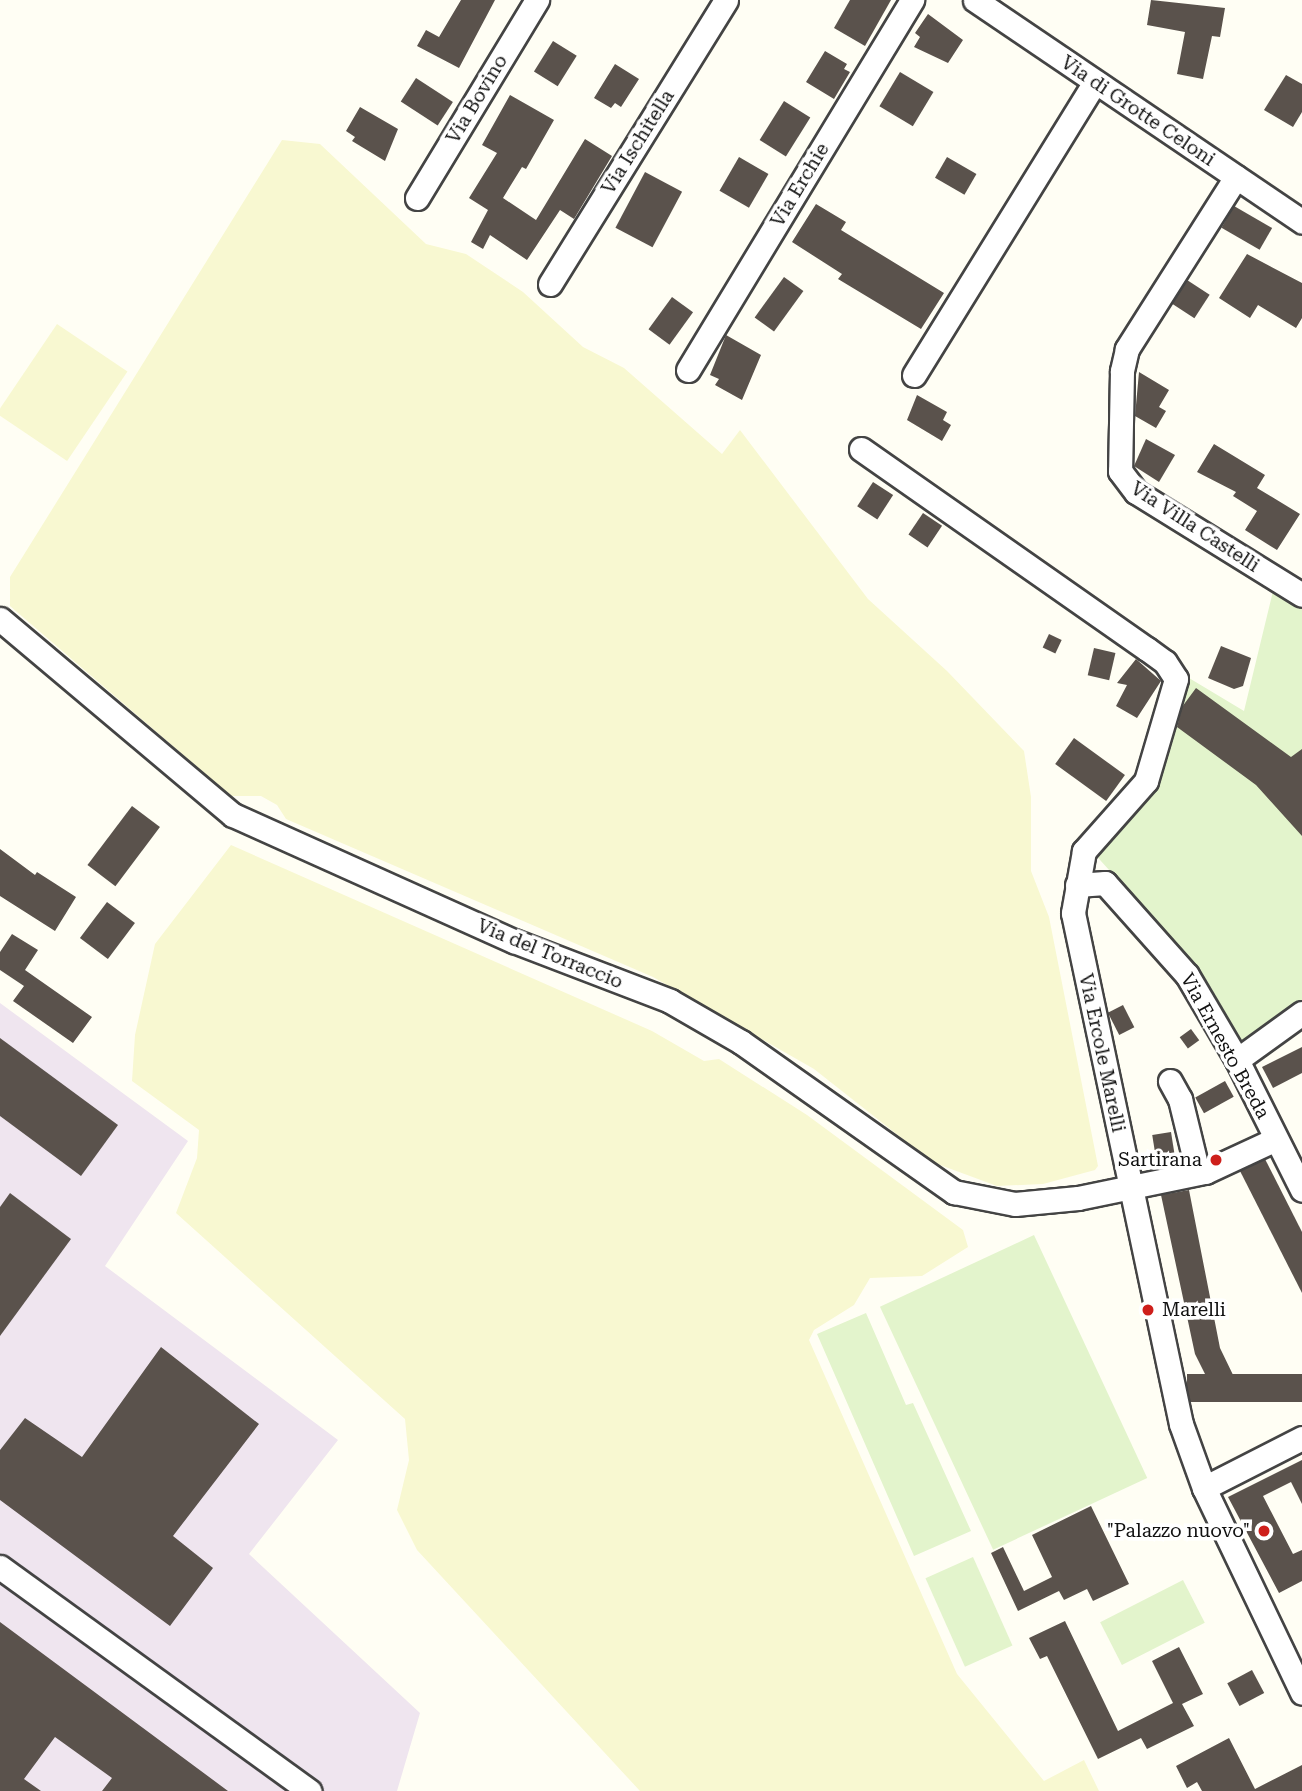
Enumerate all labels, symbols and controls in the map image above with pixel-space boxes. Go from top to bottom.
street label: Via Bovino [442,50,512,148]
street label: Via di Grotte Celoni [1057,51,1219,171]
street label: Via Ischitella [597,86,679,198]
street label: Via Erchie [766,139,834,231]
street label: Via Villa Castelli [1127,477,1263,577]
street label: Via del Torraccio [474,914,626,994]
street label: Via Ernesto Breda [1176,969,1274,1123]
street label: Via Ercole Marelli [1074,972,1130,1134]
place label: Sartirana [1118,1149,1202,1171]
marker: Sartirana [1208,1152,1224,1168]
place label: Marelli [1162,1299,1226,1321]
marker: Marelli [1140,1302,1156,1318]
place label: "Palazzo nuovo" [1107,1520,1250,1542]
marker: "Palazzo nuovo" [1256,1523,1272,1539]

